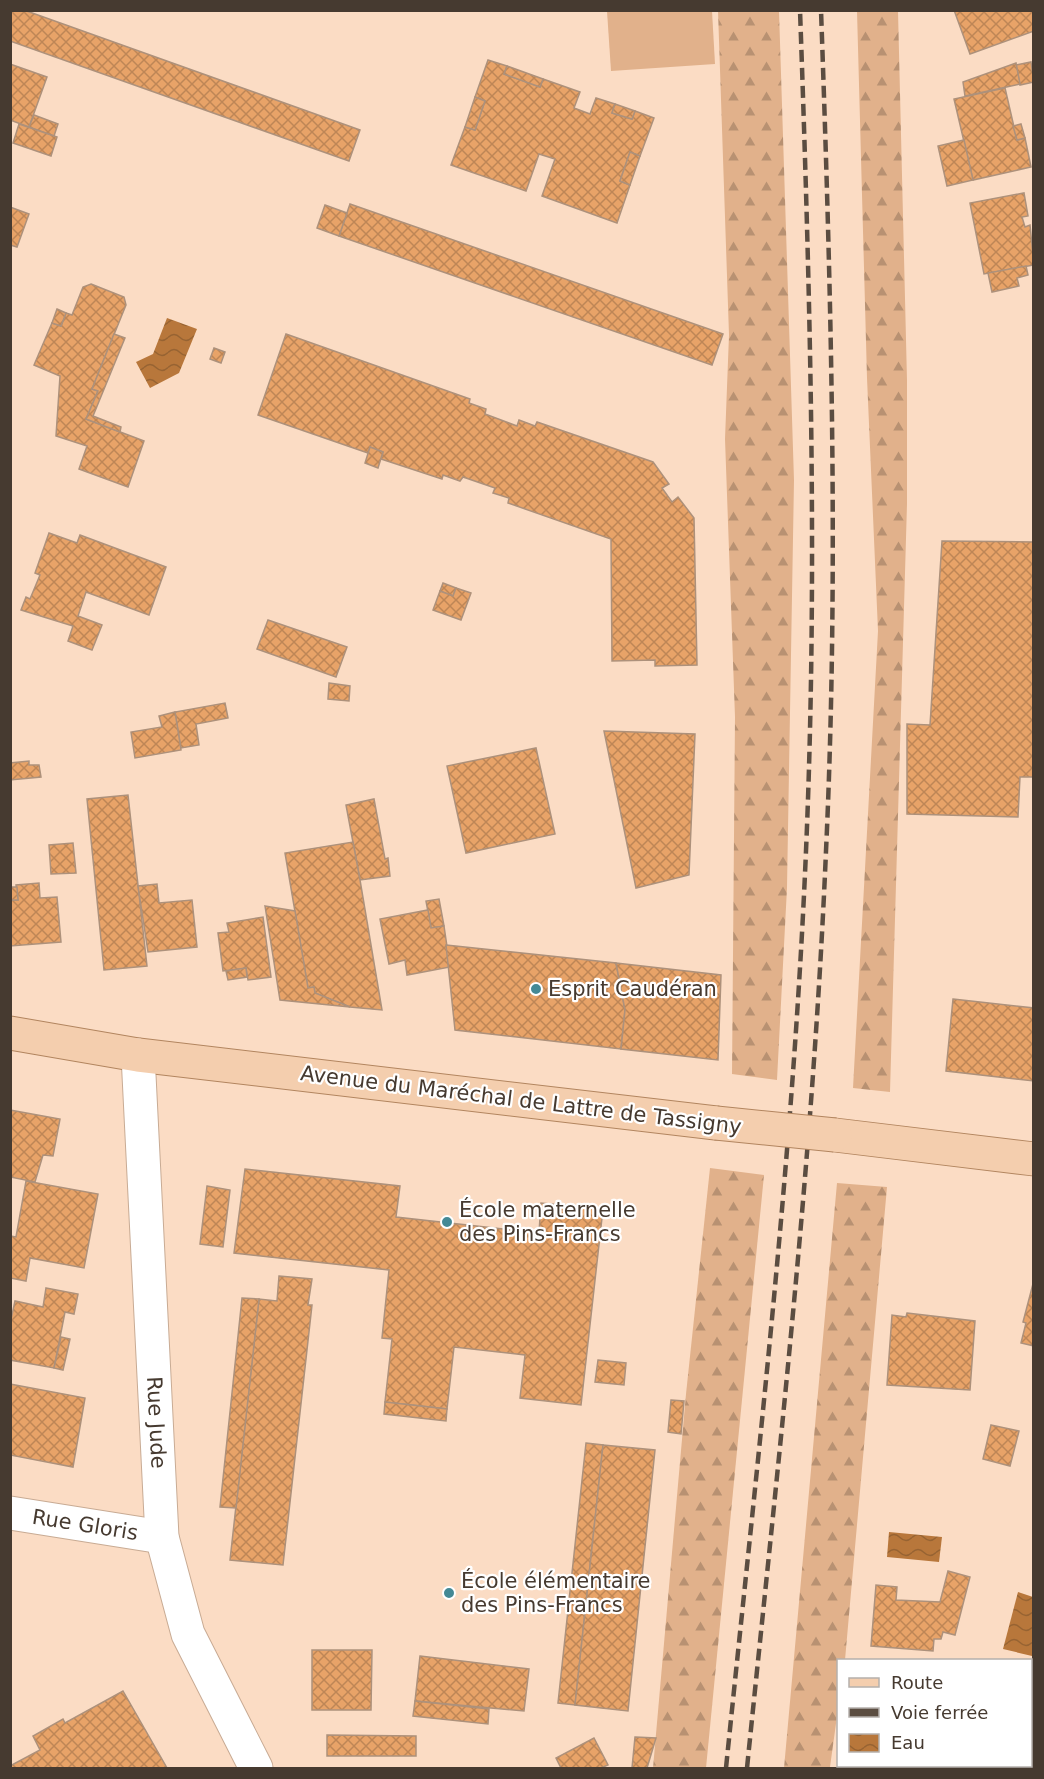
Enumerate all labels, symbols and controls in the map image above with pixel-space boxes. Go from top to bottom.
place label: Esprit Caudéran [548,977,717,1001]
marker: Esprit Caudéran [529,982,543,996]
street label: Avenue du Maréchal de Lattre de Tassigny [299,1061,743,1139]
place label: École maternelle des Pins-Francs [459,1197,636,1246]
marker: École maternelle des Pins-Francs [440,1215,454,1229]
street label: Rue Jude [142,1376,171,1469]
street label: Rue Gloris [30,1505,140,1545]
place label: École élémentaire des Pins-Francs [461,1568,650,1617]
marker: École élémentaire des Pins-Francs [442,1586,456,1600]
legend [837,1659,1032,1767]
text: Route [891,1672,943,1693]
text: Voie ferrée [891,1702,988,1723]
text: Eau [891,1732,925,1753]

